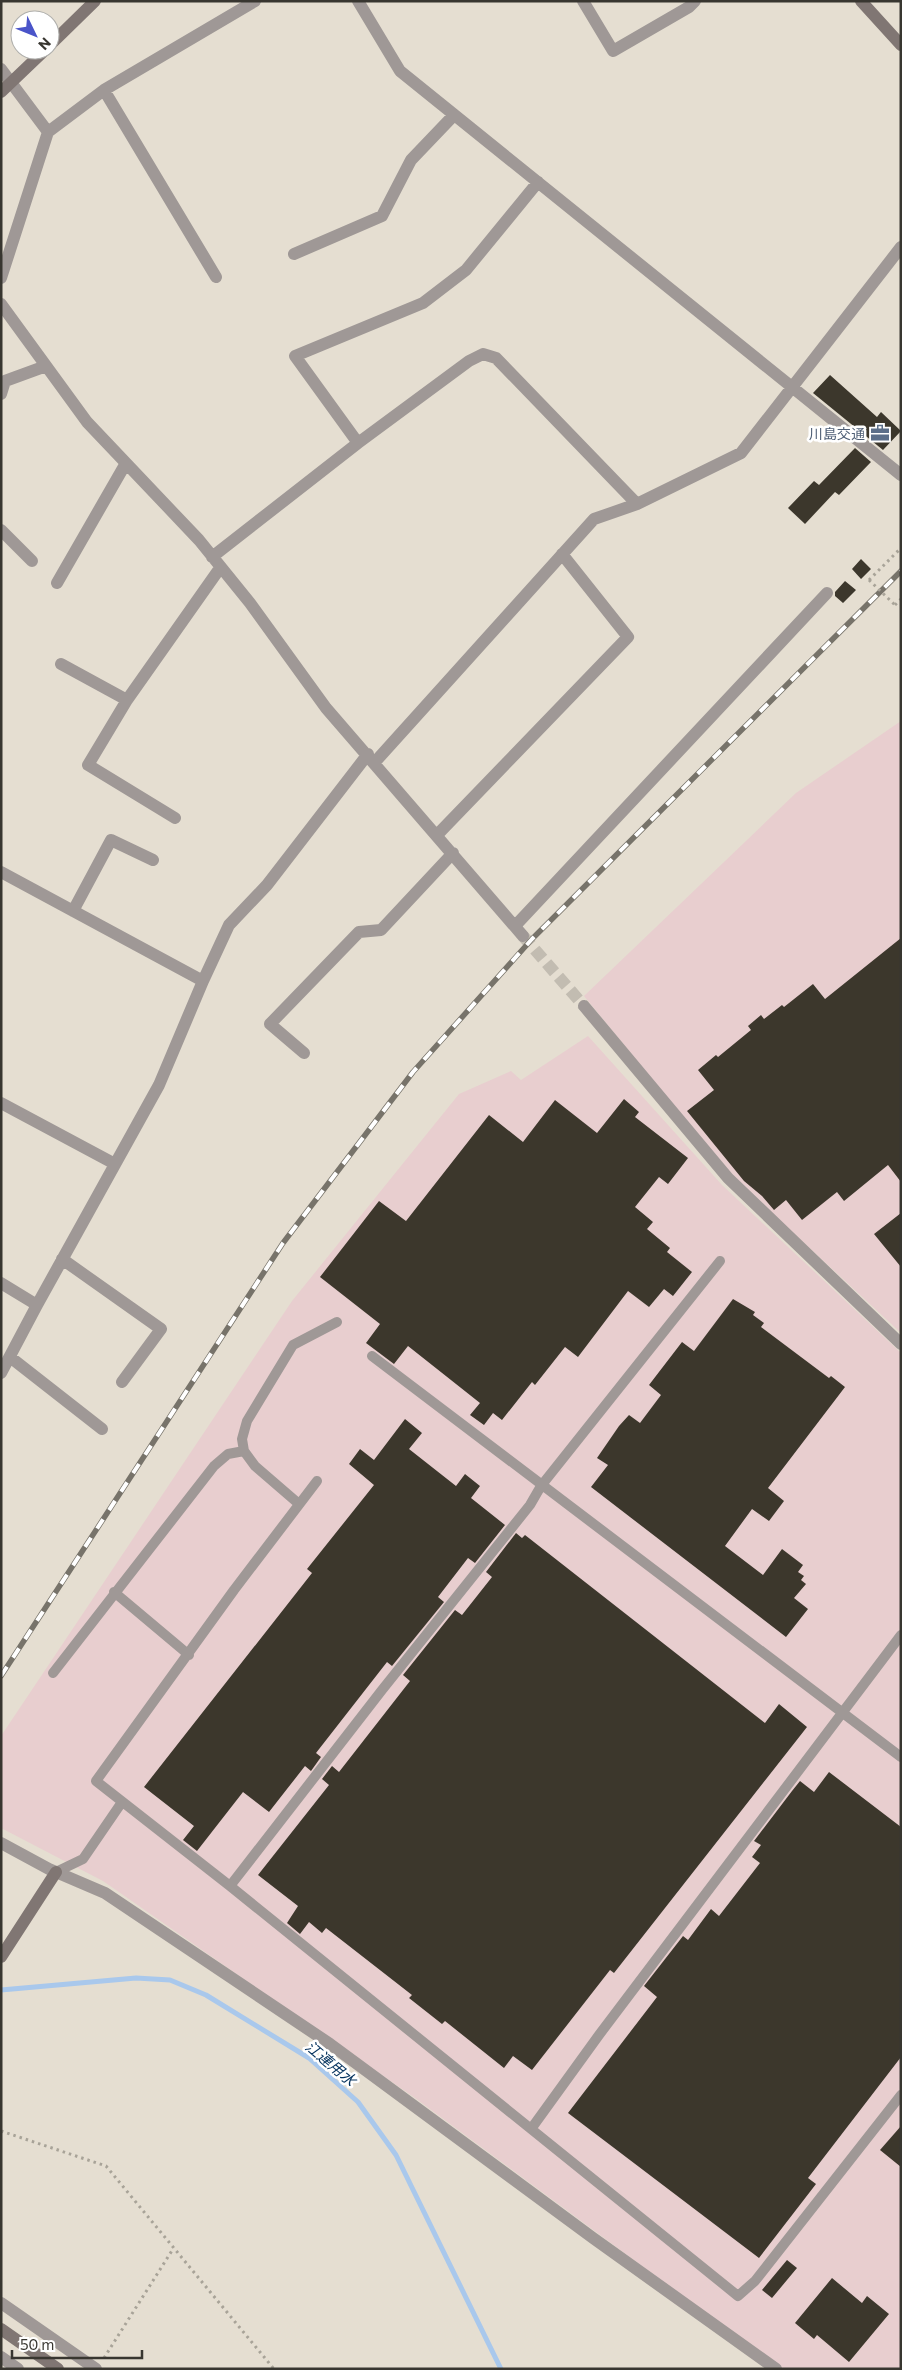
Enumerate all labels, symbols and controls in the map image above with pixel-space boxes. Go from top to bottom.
north arrow [10,10,60,60]
text: N [35,35,55,54]
office icon: 川島交通 [869,422,891,444]
place label: 川島交通 [809,425,865,442]
water label: 江連用水 [302,2037,361,2090]
scale bar [12,2328,142,2360]
text: 50 m [20,2335,54,2353]

